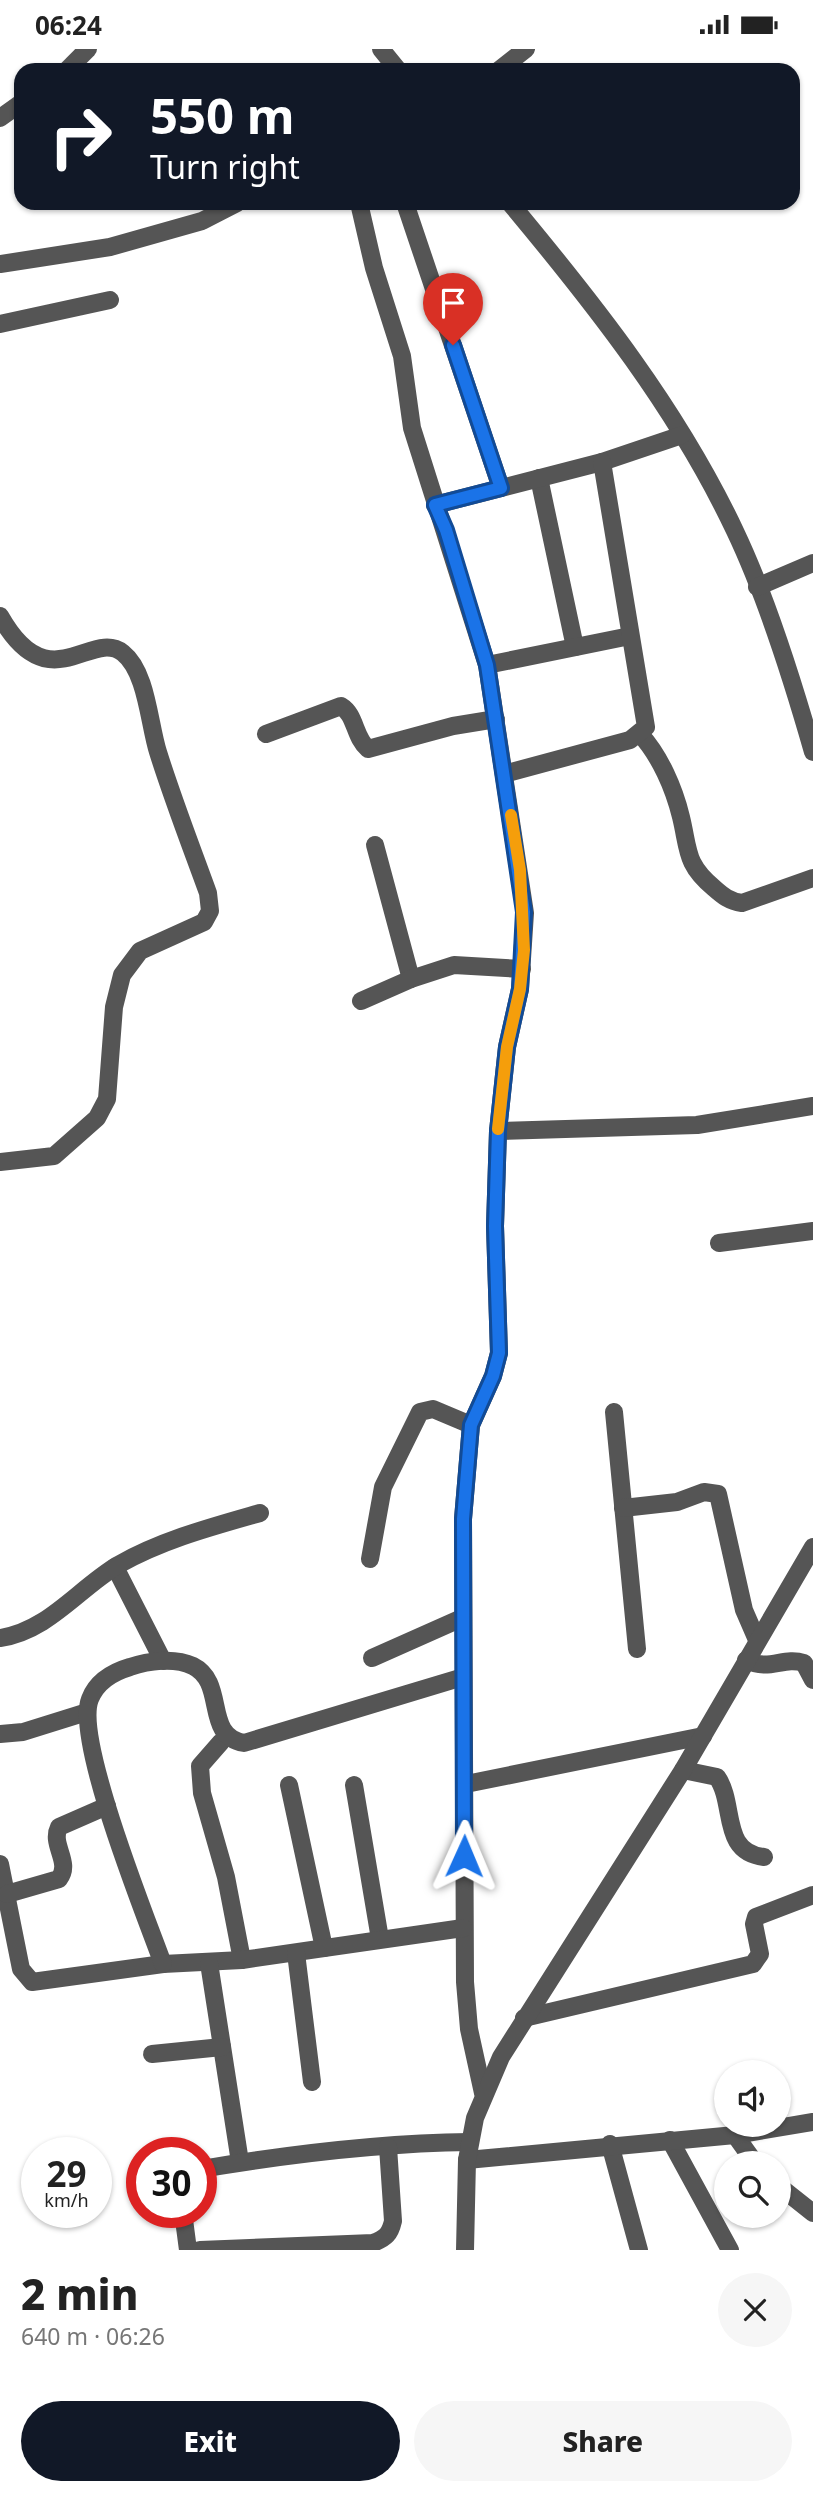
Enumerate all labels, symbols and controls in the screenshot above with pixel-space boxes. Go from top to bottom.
text: 06:24 [35,7,102,43]
text: 550 m [150,82,295,148]
icon: right [35,91,126,182]
text: Turn right [150,145,300,188]
pin [423,273,483,345]
icon: arrive [434,284,472,322]
position arrow [427,1819,501,1893]
map controls [714,2060,791,2228]
button: sound [714,2060,791,2137]
speed limit sign: 30 [126,2137,217,2228]
text: 29 [46,2150,87,2197]
button: search [714,2151,791,2228]
text: km/h [44,2188,89,2212]
text: 2 min [21,2265,138,2322]
button: close [718,2273,792,2347]
text: 640 m · 06:26 [21,2320,165,2352]
button: Exit [21,2401,400,2481]
button: Share [414,2401,792,2481]

